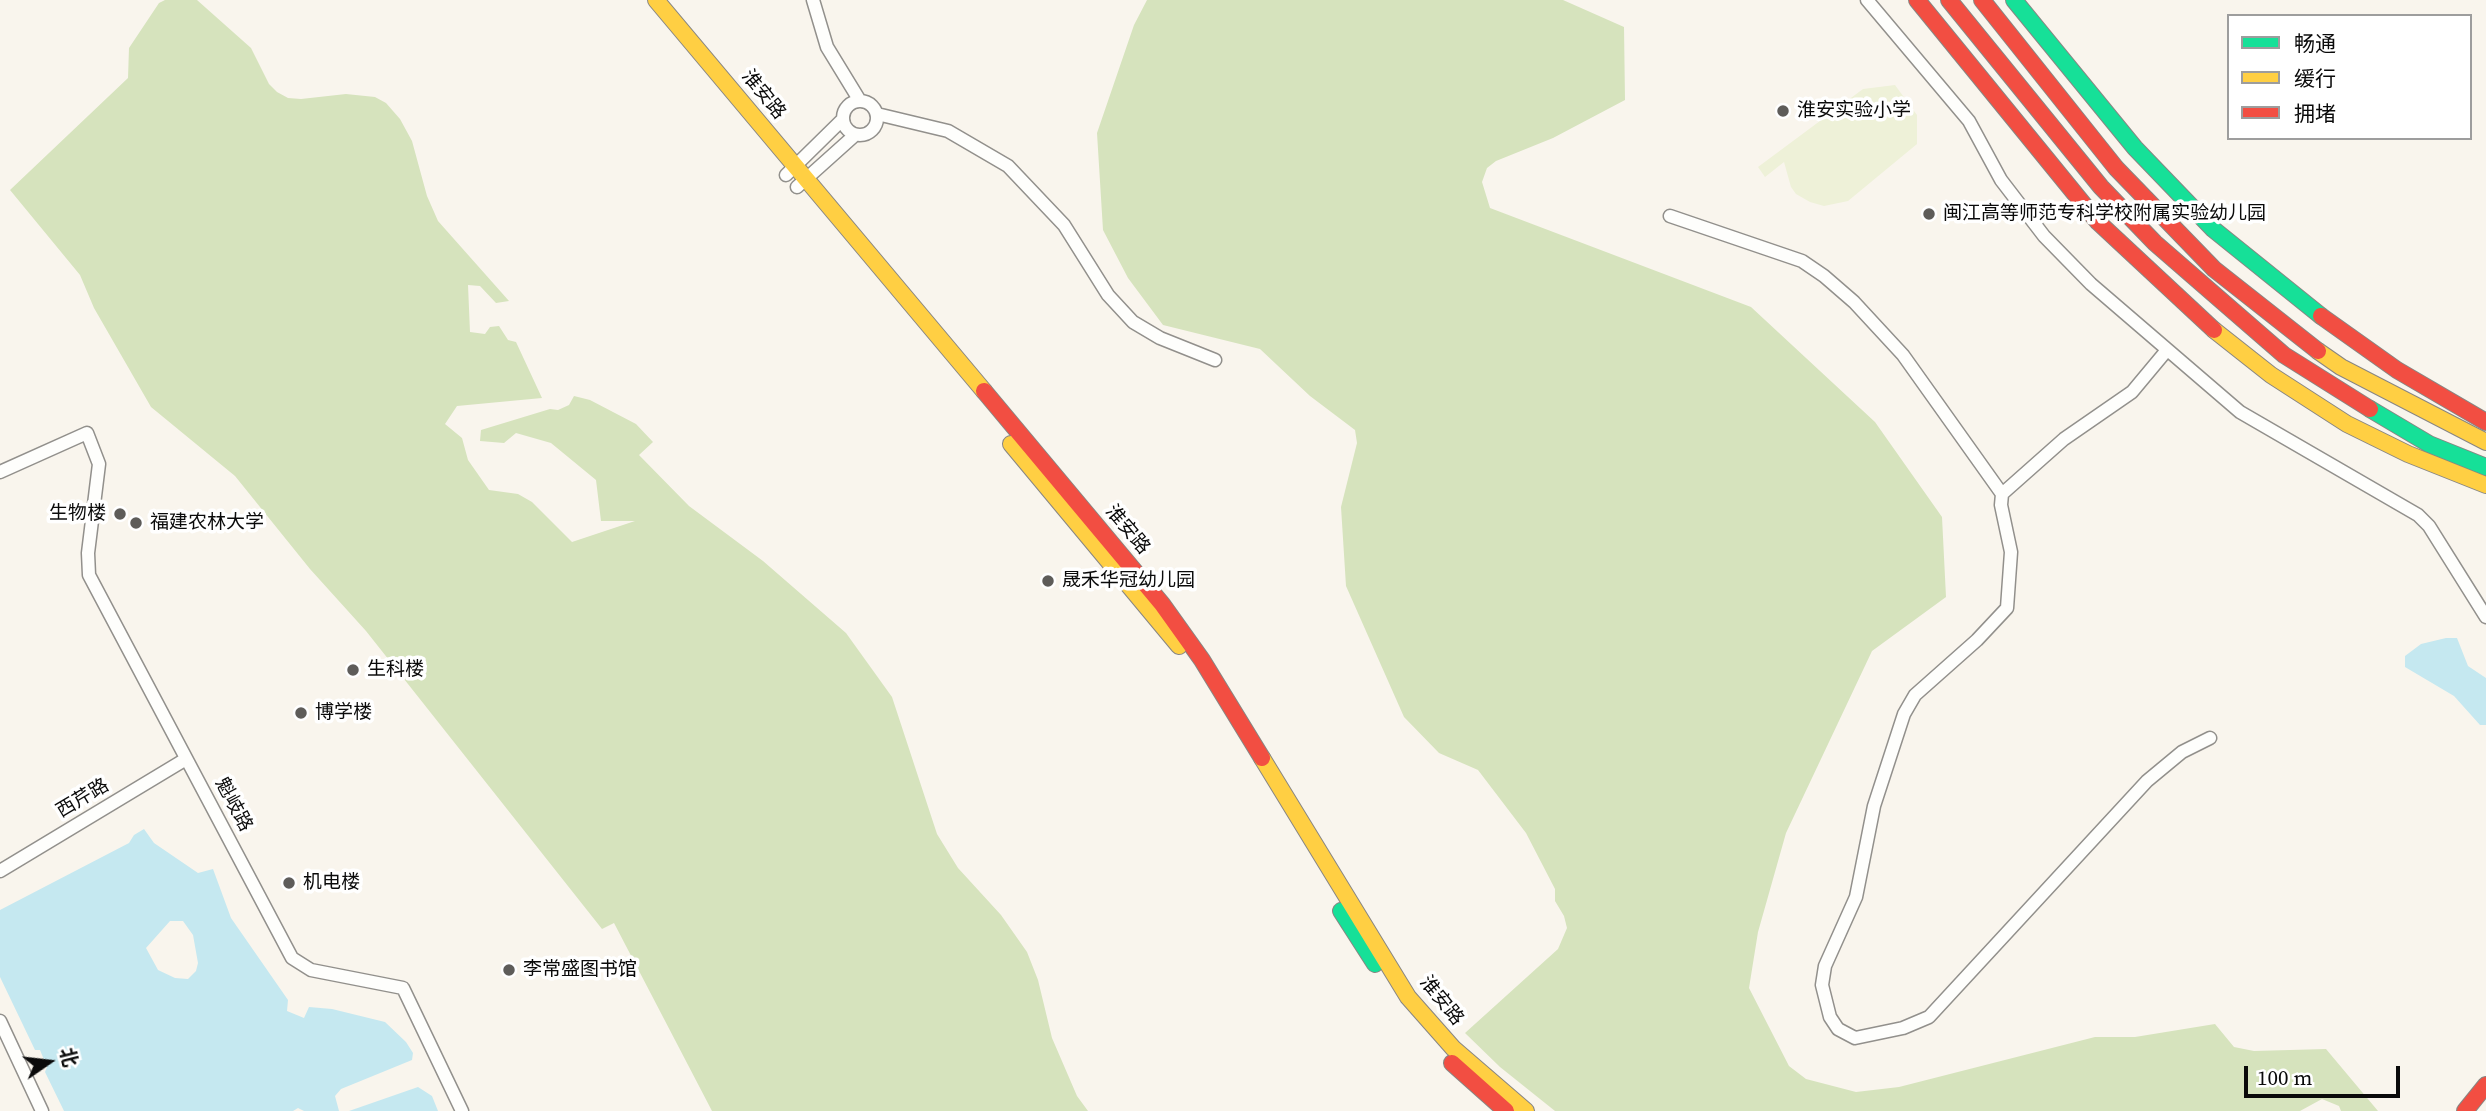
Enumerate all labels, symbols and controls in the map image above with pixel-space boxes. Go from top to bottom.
legend [2227,14,2472,140]
text: 畅通 [2294,29,2336,58]
text: 缓行 [2294,64,2336,93]
street label: 淮安路 [736,66,790,124]
text: 拥堵 [2294,99,2336,128]
place label: 淮安实验小学 [1797,100,1911,122]
marker: 淮安实验小学 [1775,103,1791,119]
place label: 闽江高等师范专科学校附属实验幼儿园 [1943,203,2266,225]
marker: 闽江高等师范专科学校附属实验幼儿园 [1921,206,1937,222]
street label: 淮安路 [1100,501,1154,559]
place label: 生物楼 [49,503,106,525]
marker: 生物楼 [112,506,128,522]
place label: 福建农林大学 [150,512,264,534]
marker: 福建农林大学 [128,515,144,531]
place label: 晟禾华冠幼儿园 [1062,570,1195,592]
marker: 晟禾华冠幼儿园 [1040,573,1056,589]
place label: 生科楼 [367,659,424,681]
marker: 生科楼 [345,662,361,678]
place label: 博学楼 [315,702,372,724]
marker: 博学楼 [293,705,309,721]
street label: 魁岐路 [210,774,256,836]
street label: 西芹路 [53,775,113,823]
place label: 机电楼 [303,872,360,894]
marker: 机电楼 [281,875,297,891]
place label: 李常盛图书馆 [523,959,637,981]
marker: 李常盛图书馆 [501,962,517,978]
street label: 淮安路 [1414,972,1468,1030]
north arrow [14,1027,84,1097]
text: 北 [54,1045,84,1069]
scale bar [2248,1052,2404,1096]
text: 100 m [2257,1063,2312,1092]

